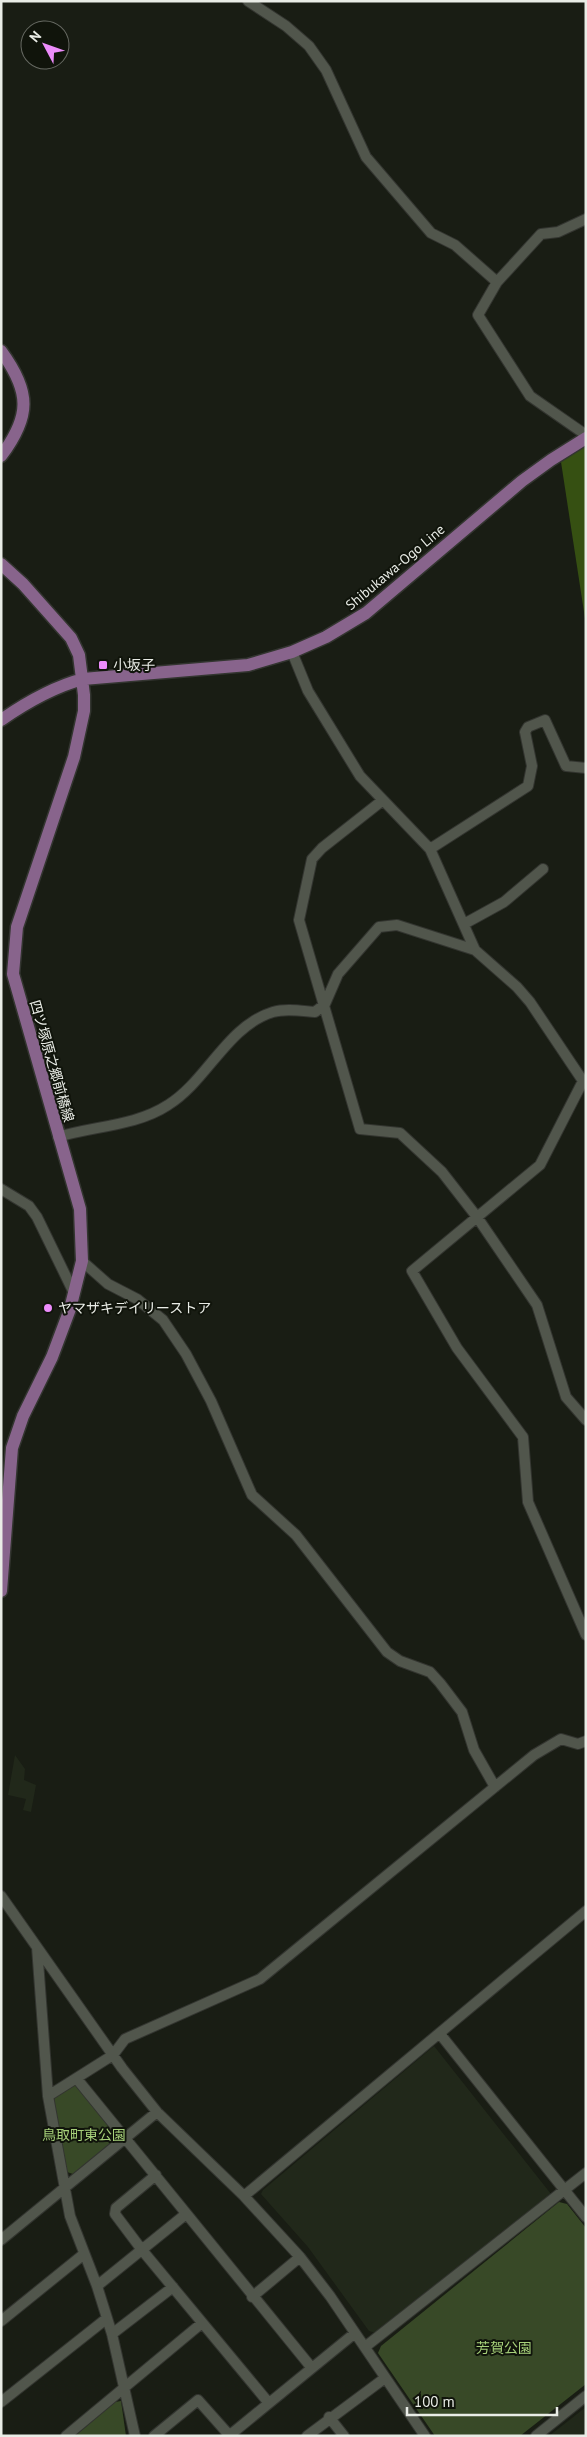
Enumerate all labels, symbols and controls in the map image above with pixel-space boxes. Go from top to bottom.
north arrow [20,20,70,70]
text: N [25,27,45,46]
street label: Shibukawa-Ogo Line [342,520,448,614]
place label: 小坂子 [113,656,155,674]
marker: 小坂子 [97,659,109,671]
street label: 四ツ塚原之郷前橋線 [26,998,78,1124]
place label: ヤマザキデイリーストア [58,1299,211,1317]
marker: ヤマザキデイリーストア [42,1302,54,1314]
park label: 鳥取町東公園 [42,2126,126,2144]
park label: 芳賀公園 [476,2339,532,2357]
scale bar [407,2384,557,2416]
text: 100 m [414,2392,455,2411]

